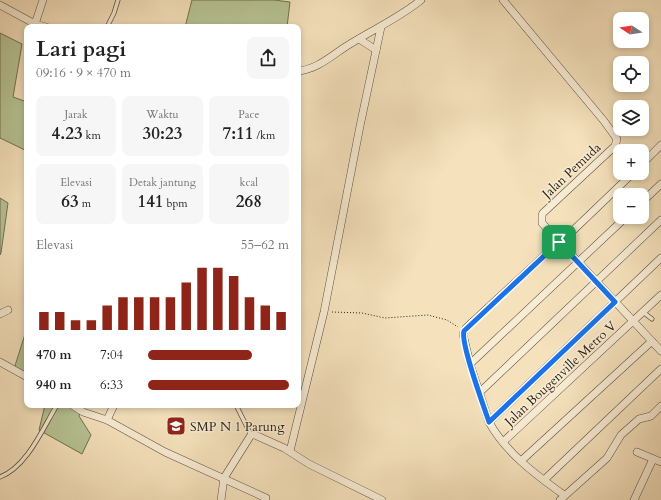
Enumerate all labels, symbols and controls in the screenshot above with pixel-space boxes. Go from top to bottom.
north arrow [613,12,649,48]
map controls [613,12,649,224]
text: Lari pagi [36,34,126,64]
button: share [247,37,289,79]
button: locate [613,56,649,92]
text: 09:16 · 9 × 470 m [36,64,131,82]
button: layers [613,100,649,136]
text: Jarak [65,107,88,122]
text: Waktu [146,107,179,122]
text: Pace [238,107,259,122]
text: 4.23 [52,122,83,145]
text: 30:23 [143,122,182,145]
text: 7:11 [222,122,254,145]
text: km [83,128,101,143]
text: /km [254,128,275,143]
street label: Jalan Pemuda [537,139,605,204]
button: + [613,144,649,180]
text: Elevasi [60,175,92,190]
text: Detak jantung [129,175,196,190]
text: kcal [240,175,258,190]
button: − [613,188,649,224]
text: 63 [61,190,79,213]
text: 141 [137,190,164,213]
text: 268 [236,190,262,213]
text: m [79,196,91,211]
text: bpm [164,196,188,211]
pin [542,225,576,259]
icon: arrive [548,231,570,253]
text: Elevasi [36,236,73,254]
text: 55–62 m [241,236,289,254]
street label: Jalan Bougenville Metro V [499,317,621,432]
text: 470 m [36,346,71,364]
text: 7:04 [100,346,123,364]
text: 940 m [36,376,71,394]
text: 6:33 [100,376,123,394]
school or university icon: SMP N 1 Parung [165,415,187,437]
place label: SMP N 1 Parung [190,418,285,436]

